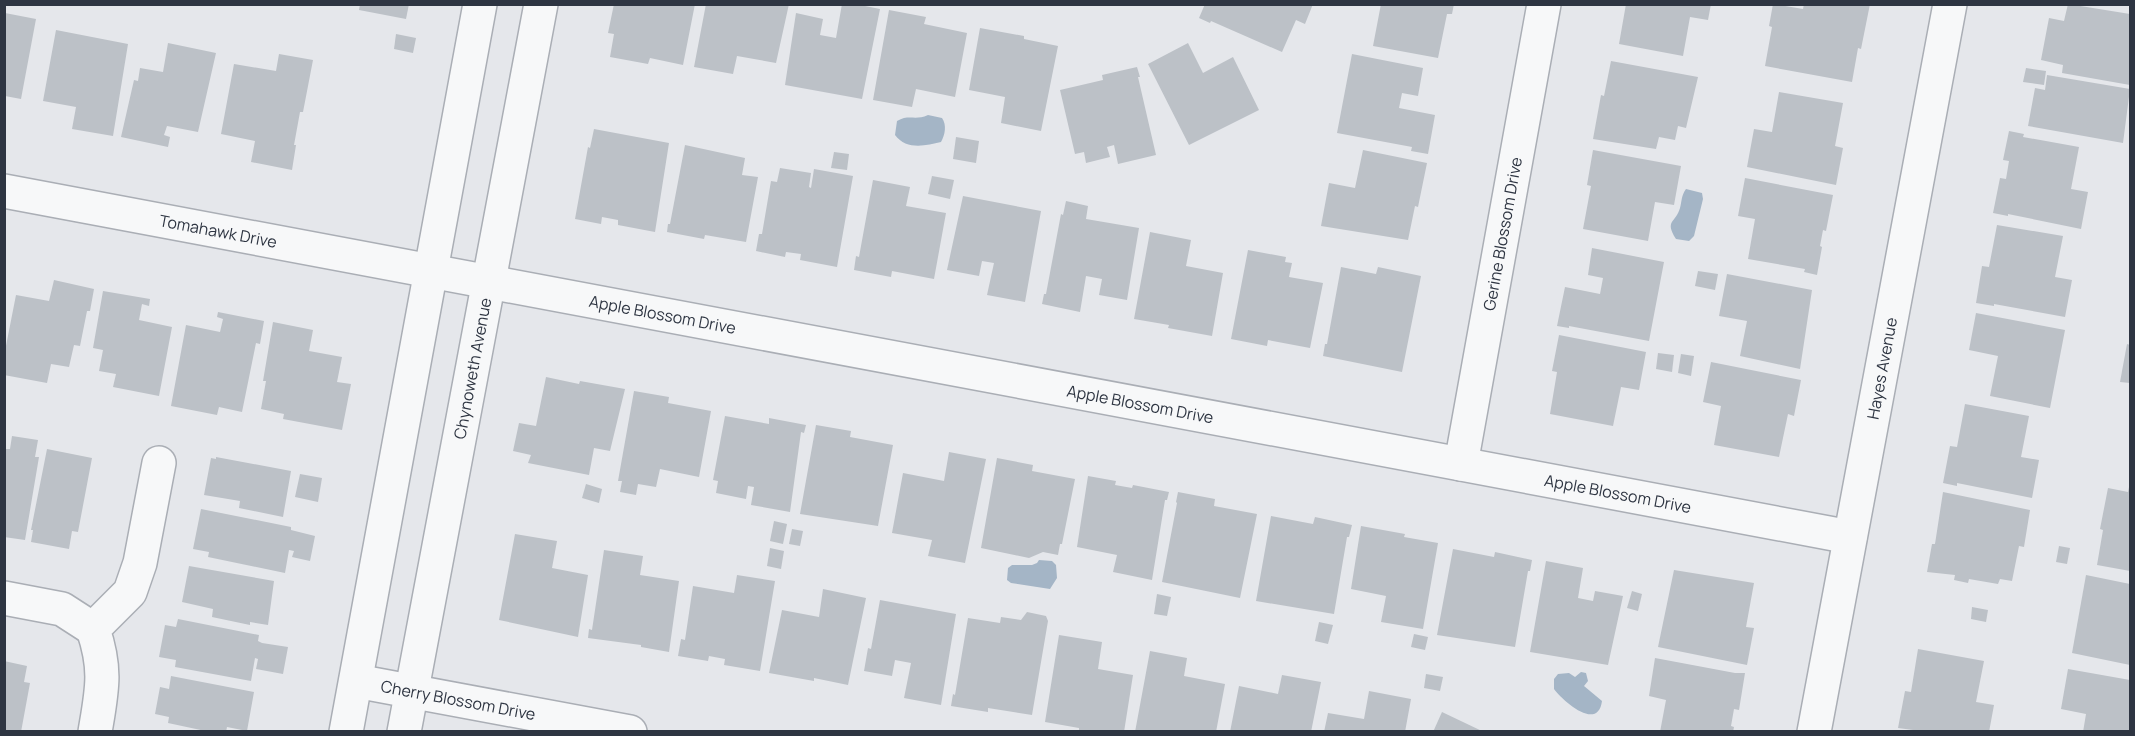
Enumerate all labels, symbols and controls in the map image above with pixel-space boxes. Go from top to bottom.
street label: Gerine Blossom Drive [1478,155,1527,312]
street label: Tomahawk Drive [158,209,279,253]
street label: Apple Blossom Drive [587,290,738,339]
street label: Chynoweth Avenue [448,296,496,441]
street label: Hayes Avenue [1862,316,1902,421]
street label: Apple Blossom Drive [1065,379,1215,428]
street label: Apple Blossom Drive [1543,469,1693,518]
street label: Cherry Blossom Drive [379,675,537,725]

